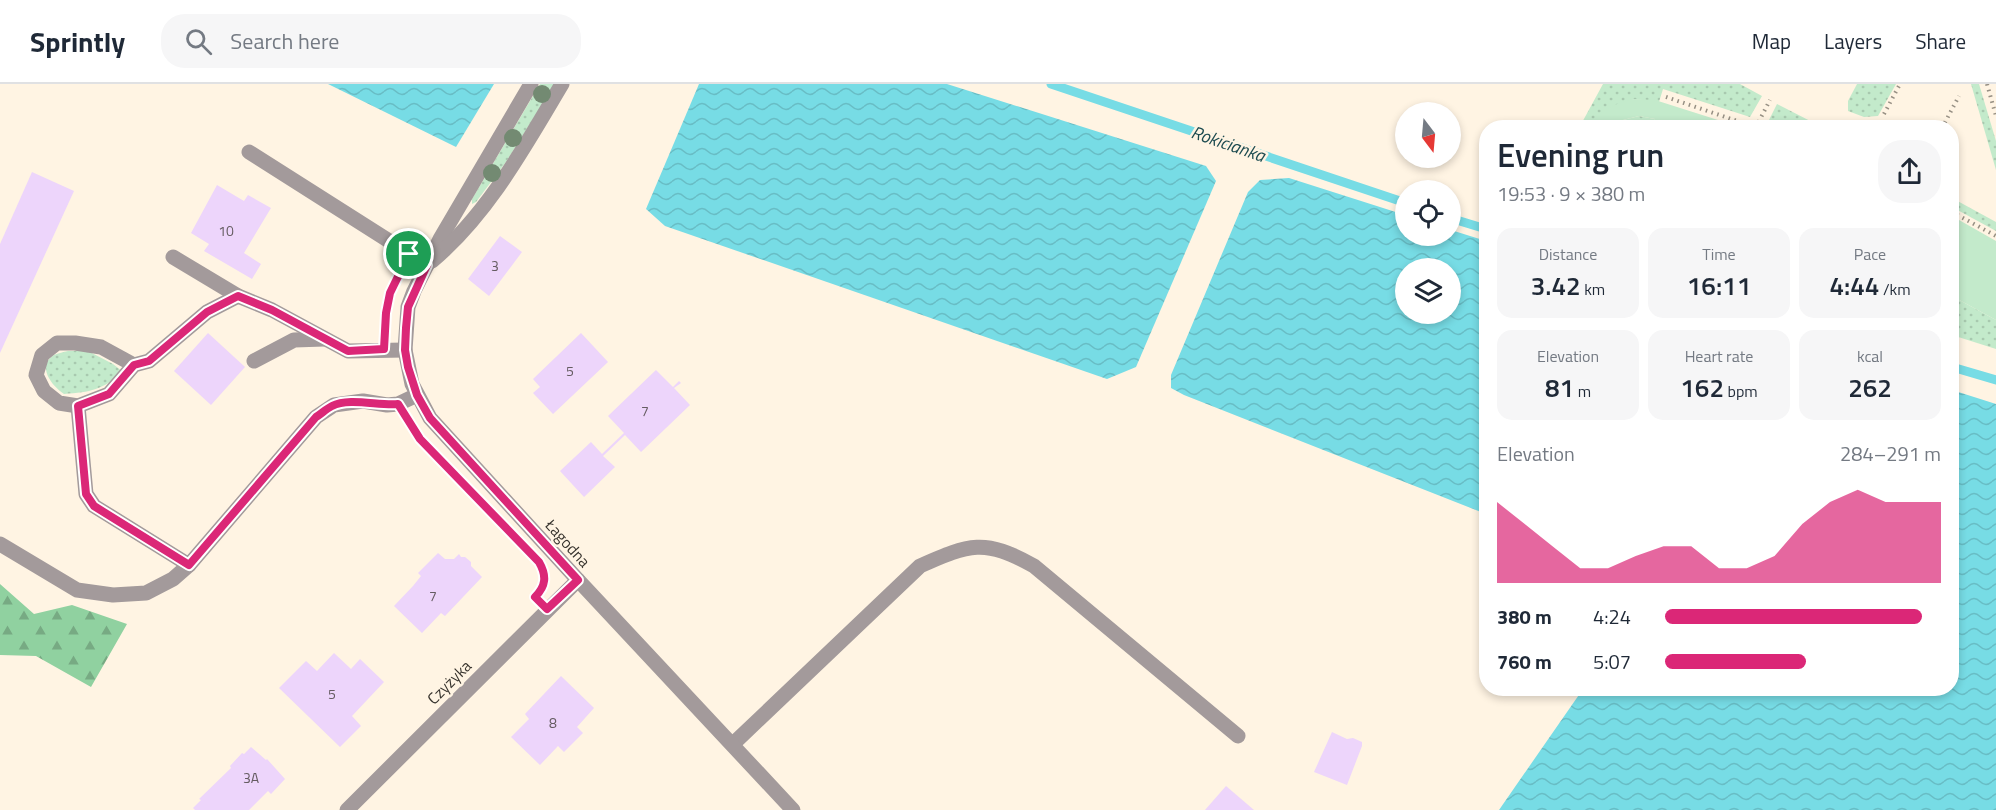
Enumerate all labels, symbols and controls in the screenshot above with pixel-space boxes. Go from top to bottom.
search box [161,14,581,68]
text: Sprintly [30,20,125,63]
text: Search here [230,24,339,58]
icon: search [182,25,215,58]
text: Map [1752,25,1791,57]
text: Layers [1824,25,1882,57]
text: Share [1915,25,1966,57]
north arrow [1395,102,1461,168]
map controls [1395,102,1461,324]
water label: Rokicianka [1188,118,1270,169]
text: Evening run [1497,130,1664,180]
button: share [1878,140,1941,203]
text: 19:53 · 9 × 380 m [1497,178,1645,209]
button: locate [1395,180,1461,246]
house number: 10 [218,220,234,241]
pin [383,228,434,279]
icon: arrive [392,237,425,270]
text: Distance [1539,242,1597,266]
text: Time [1702,242,1736,266]
text: Pace [1854,242,1886,266]
house number: 3 [491,255,499,276]
button: layers [1395,258,1461,324]
text: 3.42 [1531,266,1581,305]
text: 16:11 [1687,266,1751,305]
text: 4:44 [1829,266,1879,305]
text: km [1581,277,1605,301]
text: /km [1879,277,1911,301]
text: Elevation [1537,344,1599,368]
text: Heart rate [1685,344,1753,368]
text: kcal [1857,344,1883,368]
house number: 5 [566,360,574,381]
text: 81 [1545,368,1574,407]
text: 162 [1680,368,1724,407]
text: 262 [1848,368,1892,407]
text: m [1574,379,1591,403]
text: bpm [1724,379,1758,403]
house number: 7 [641,400,649,421]
text: Elevation [1497,438,1575,469]
text: 284–291 m [1840,438,1941,469]
street label: Łagodna [539,513,596,572]
house number: 7 [429,585,437,606]
text: 380 m [1497,601,1552,632]
text: 4:24 [1593,601,1631,632]
text: 760 m [1497,646,1552,677]
text: 5:07 [1593,646,1631,677]
street label: Czyżyka [421,654,477,710]
house number: 5 [328,683,336,704]
house number: 8 [549,712,557,733]
house number: 3A [243,767,260,788]

